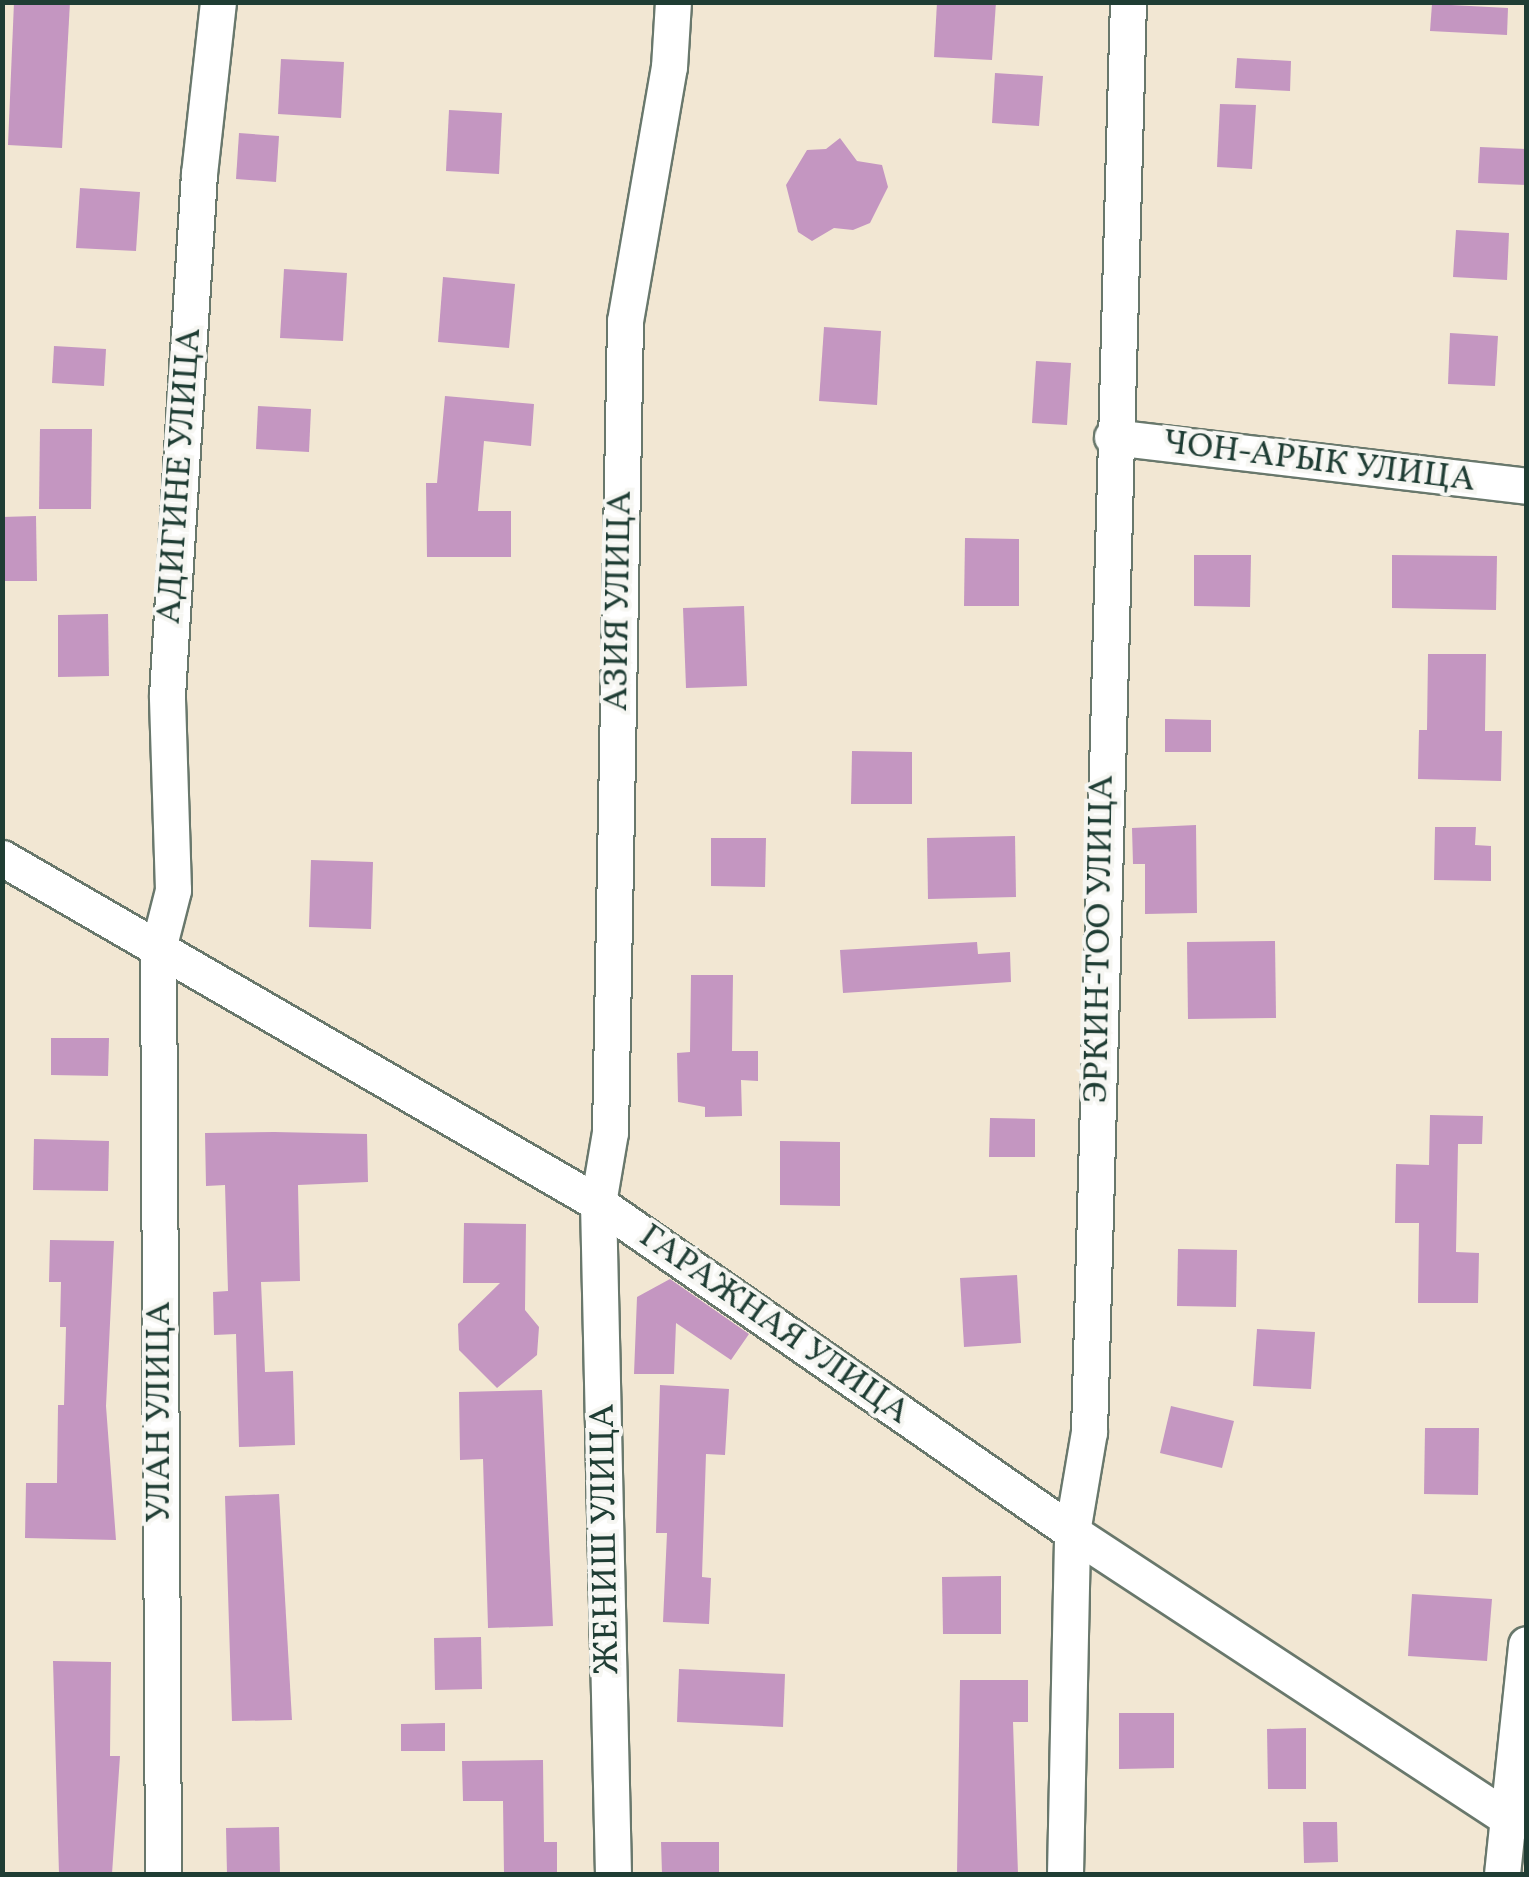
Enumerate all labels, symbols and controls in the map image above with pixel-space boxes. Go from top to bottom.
street label: АДИГИНЕ УЛИЦА [149,326,211,626]
street label: ЧОН-АРЫК УЛИЦА [1160,422,1478,502]
street label: АЗИЯ УЛИЦА [596,490,642,712]
street label: ЭРКИН-ТОО УЛИЦА [1076,774,1124,1104]
street label: ГАРАЖНАЯ УЛИЦА [631,1216,917,1434]
street label: УЛАН УЛИЦА [139,1301,181,1523]
street label: ЖЕНИШ УЛИЦА [583,1403,629,1675]

